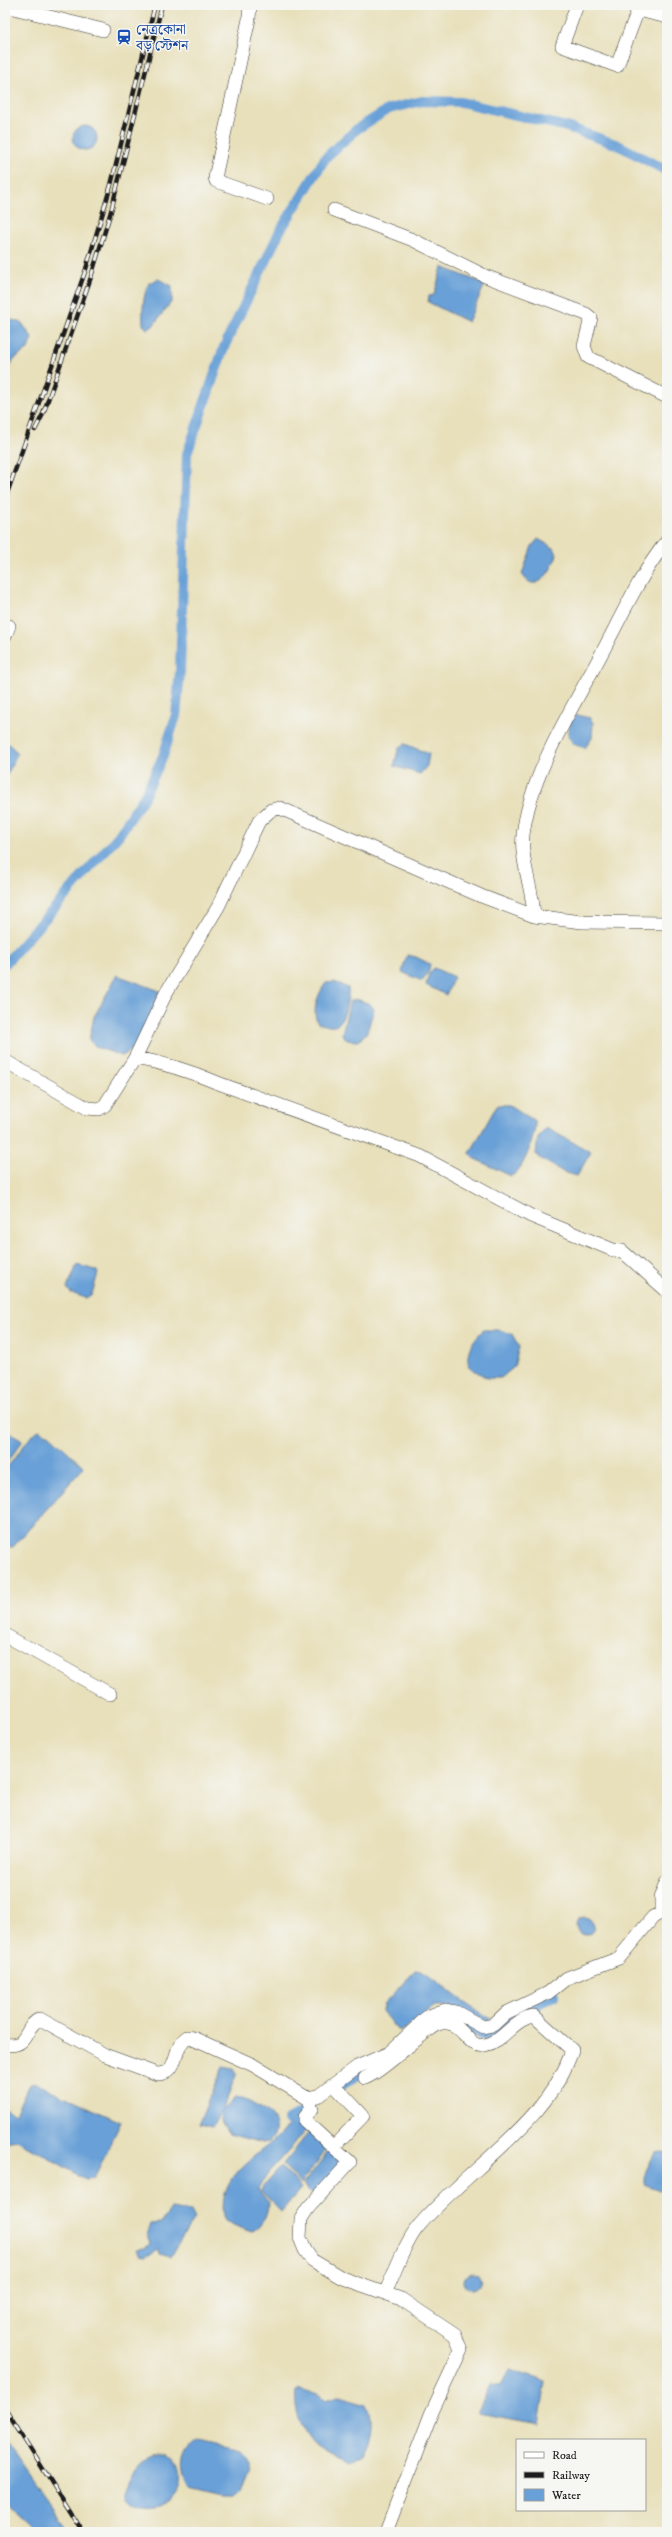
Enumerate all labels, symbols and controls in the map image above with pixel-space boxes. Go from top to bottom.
place label: নেত্রকোনা বড় স্টেশন [135,21,189,55]
station icon: নেত্রকোনা বড় স্টেশন [115,28,133,46]
legend [516,2439,646,2511]
text: Road [552,2448,577,2463]
text: Railway [552,2468,590,2483]
text: Water [551,2488,581,2503]

